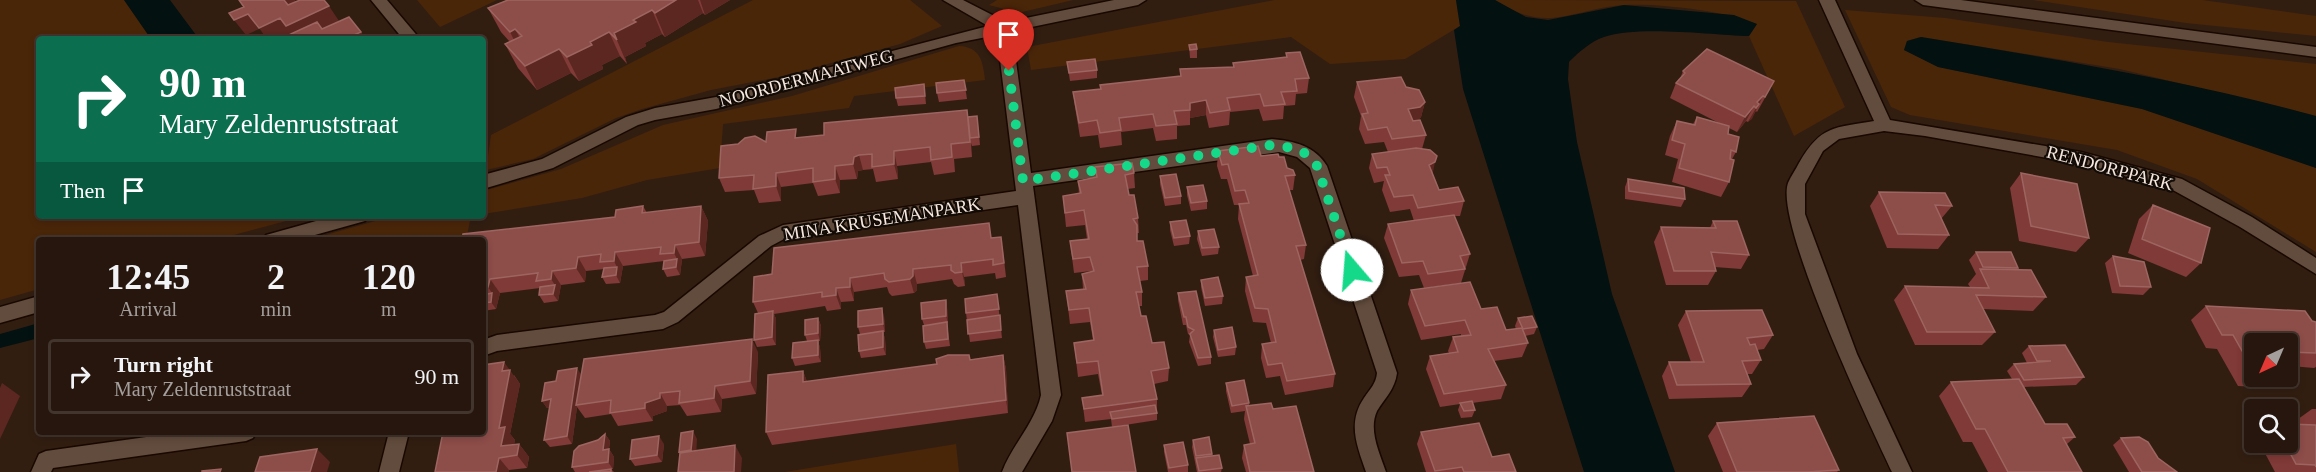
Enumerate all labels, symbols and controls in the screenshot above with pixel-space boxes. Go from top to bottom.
pin [983,9,1034,71]
icon: arrive [992,18,1025,51]
street label: NOORDERMAATWEG [717,45,895,111]
icon: right [60,60,138,138]
text: 90 m [159,60,247,106]
text: Mary Zeldenruststraat [159,109,398,139]
street label: RENDORPPARK [2044,141,2176,195]
icon: arrive [117,174,150,207]
text: Then [60,178,105,203]
street label: MINA KRUSEMANPARK [782,194,982,244]
position arrow [1320,238,1384,302]
text: 12:45 [106,257,190,297]
text: 2 [267,257,285,297]
text: 120 [362,257,416,297]
text: Arrival [119,298,177,320]
text: min [260,298,292,320]
text: m [381,298,397,320]
north arrow [2244,333,2298,387]
map controls [2244,333,2298,453]
text: Turn right [114,352,213,377]
icon: right [63,360,96,393]
text: 90 m [414,364,459,389]
text: Mary Zeldenruststraat [114,378,291,400]
button: search [2244,399,2298,453]

